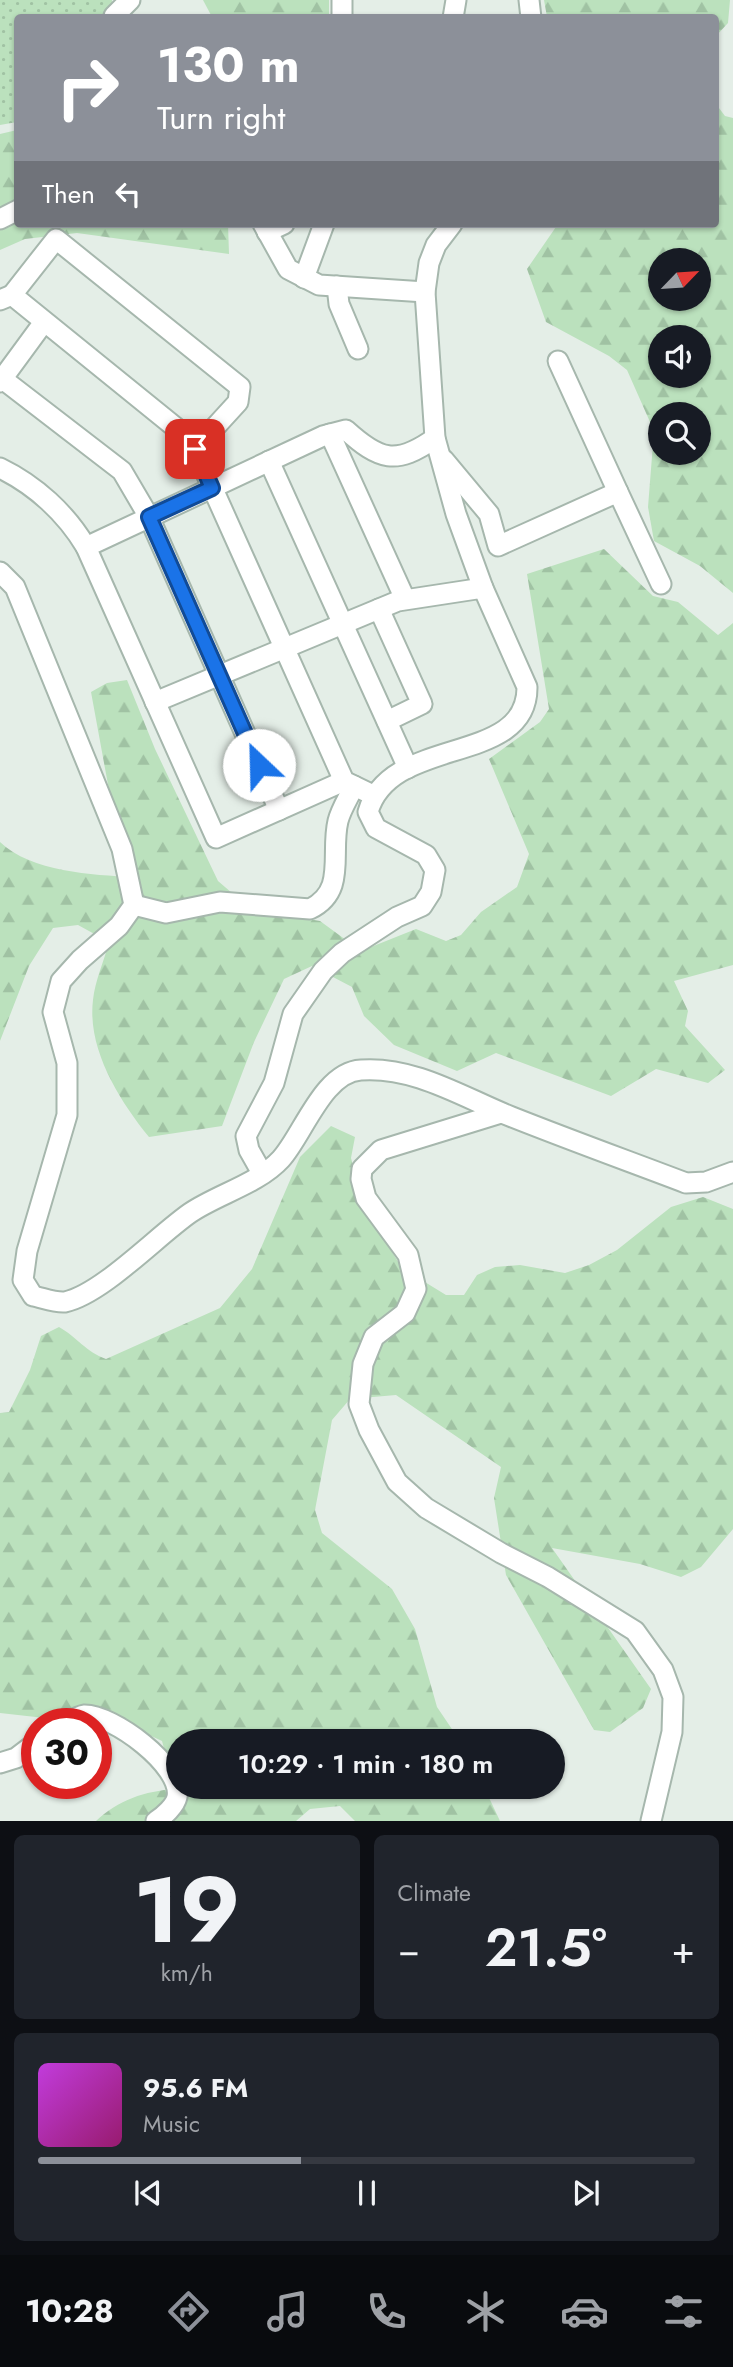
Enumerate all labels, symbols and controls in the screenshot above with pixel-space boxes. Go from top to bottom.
text: 130 m [157,30,300,100]
icon: right [42,42,133,133]
text: Turn right [157,95,286,141]
text: Then [42,175,95,213]
icon: left [109,175,147,213]
north arrow [648,248,710,312]
map controls [648,248,711,465]
button: sound [648,325,711,388]
button: search [648,402,711,465]
pin [165,419,225,479]
icon: arrive [176,430,214,468]
position arrow [222,728,296,802]
speed limit sign: 30 [21,1708,112,1799]
text: 10:29 · 1 min · 180 m [238,1745,493,1783]
text: 19 [133,1845,240,1976]
text: Climate [398,1876,471,1910]
text: 21.5° [485,1910,607,1986]
text: − [398,1922,420,1977]
text: + [672,1922,695,1977]
text: km/h [161,1956,213,1990]
text: 95.6 FM [143,2069,248,2107]
text: Music [143,2107,200,2141]
icon: previous [129,2174,167,2212]
icon: pause [348,2174,386,2212]
icon: next [567,2174,605,2212]
icon: directions [164,2287,213,2336]
icon: music [263,2287,312,2336]
icon: phone [362,2287,411,2336]
icon: climate [461,2287,510,2336]
icon: car [560,2287,609,2336]
icon: filters [659,2287,708,2336]
text: 10:28 [25,2288,114,2334]

